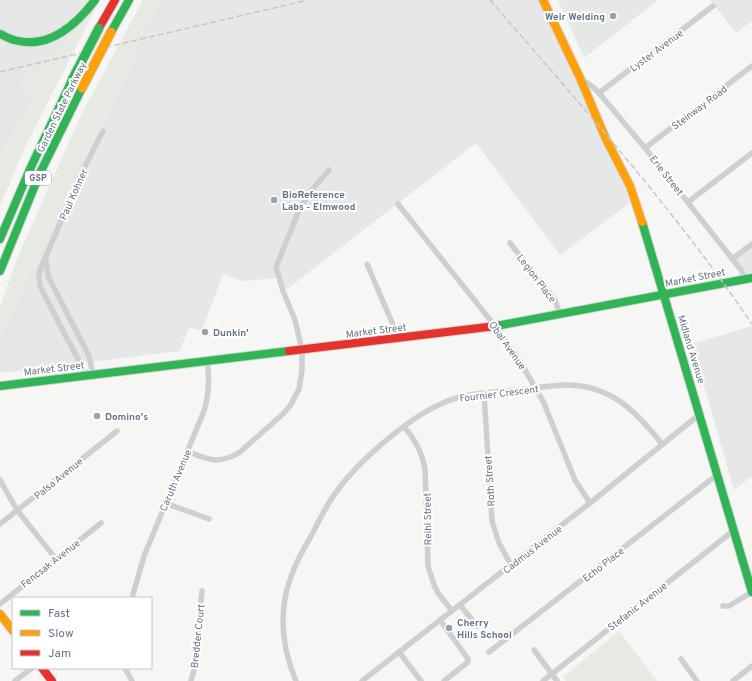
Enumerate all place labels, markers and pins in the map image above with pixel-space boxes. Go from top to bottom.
place label: Weir Welding [545,11,605,24]
marker: Weir Welding [608,11,618,21]
place label: BioReference Labs - Elmwood [282,189,355,214]
marker: BioReference Labs - Elmwood [269,195,279,205]
marker: Dunkin' [200,327,210,337]
place label: Dunkin' [213,327,249,340]
marker: Domino's [92,411,102,421]
place label: Domino's [105,411,148,424]
place label: Cherry Hills School [457,617,512,642]
marker: Cherry Hills School [444,623,454,633]

